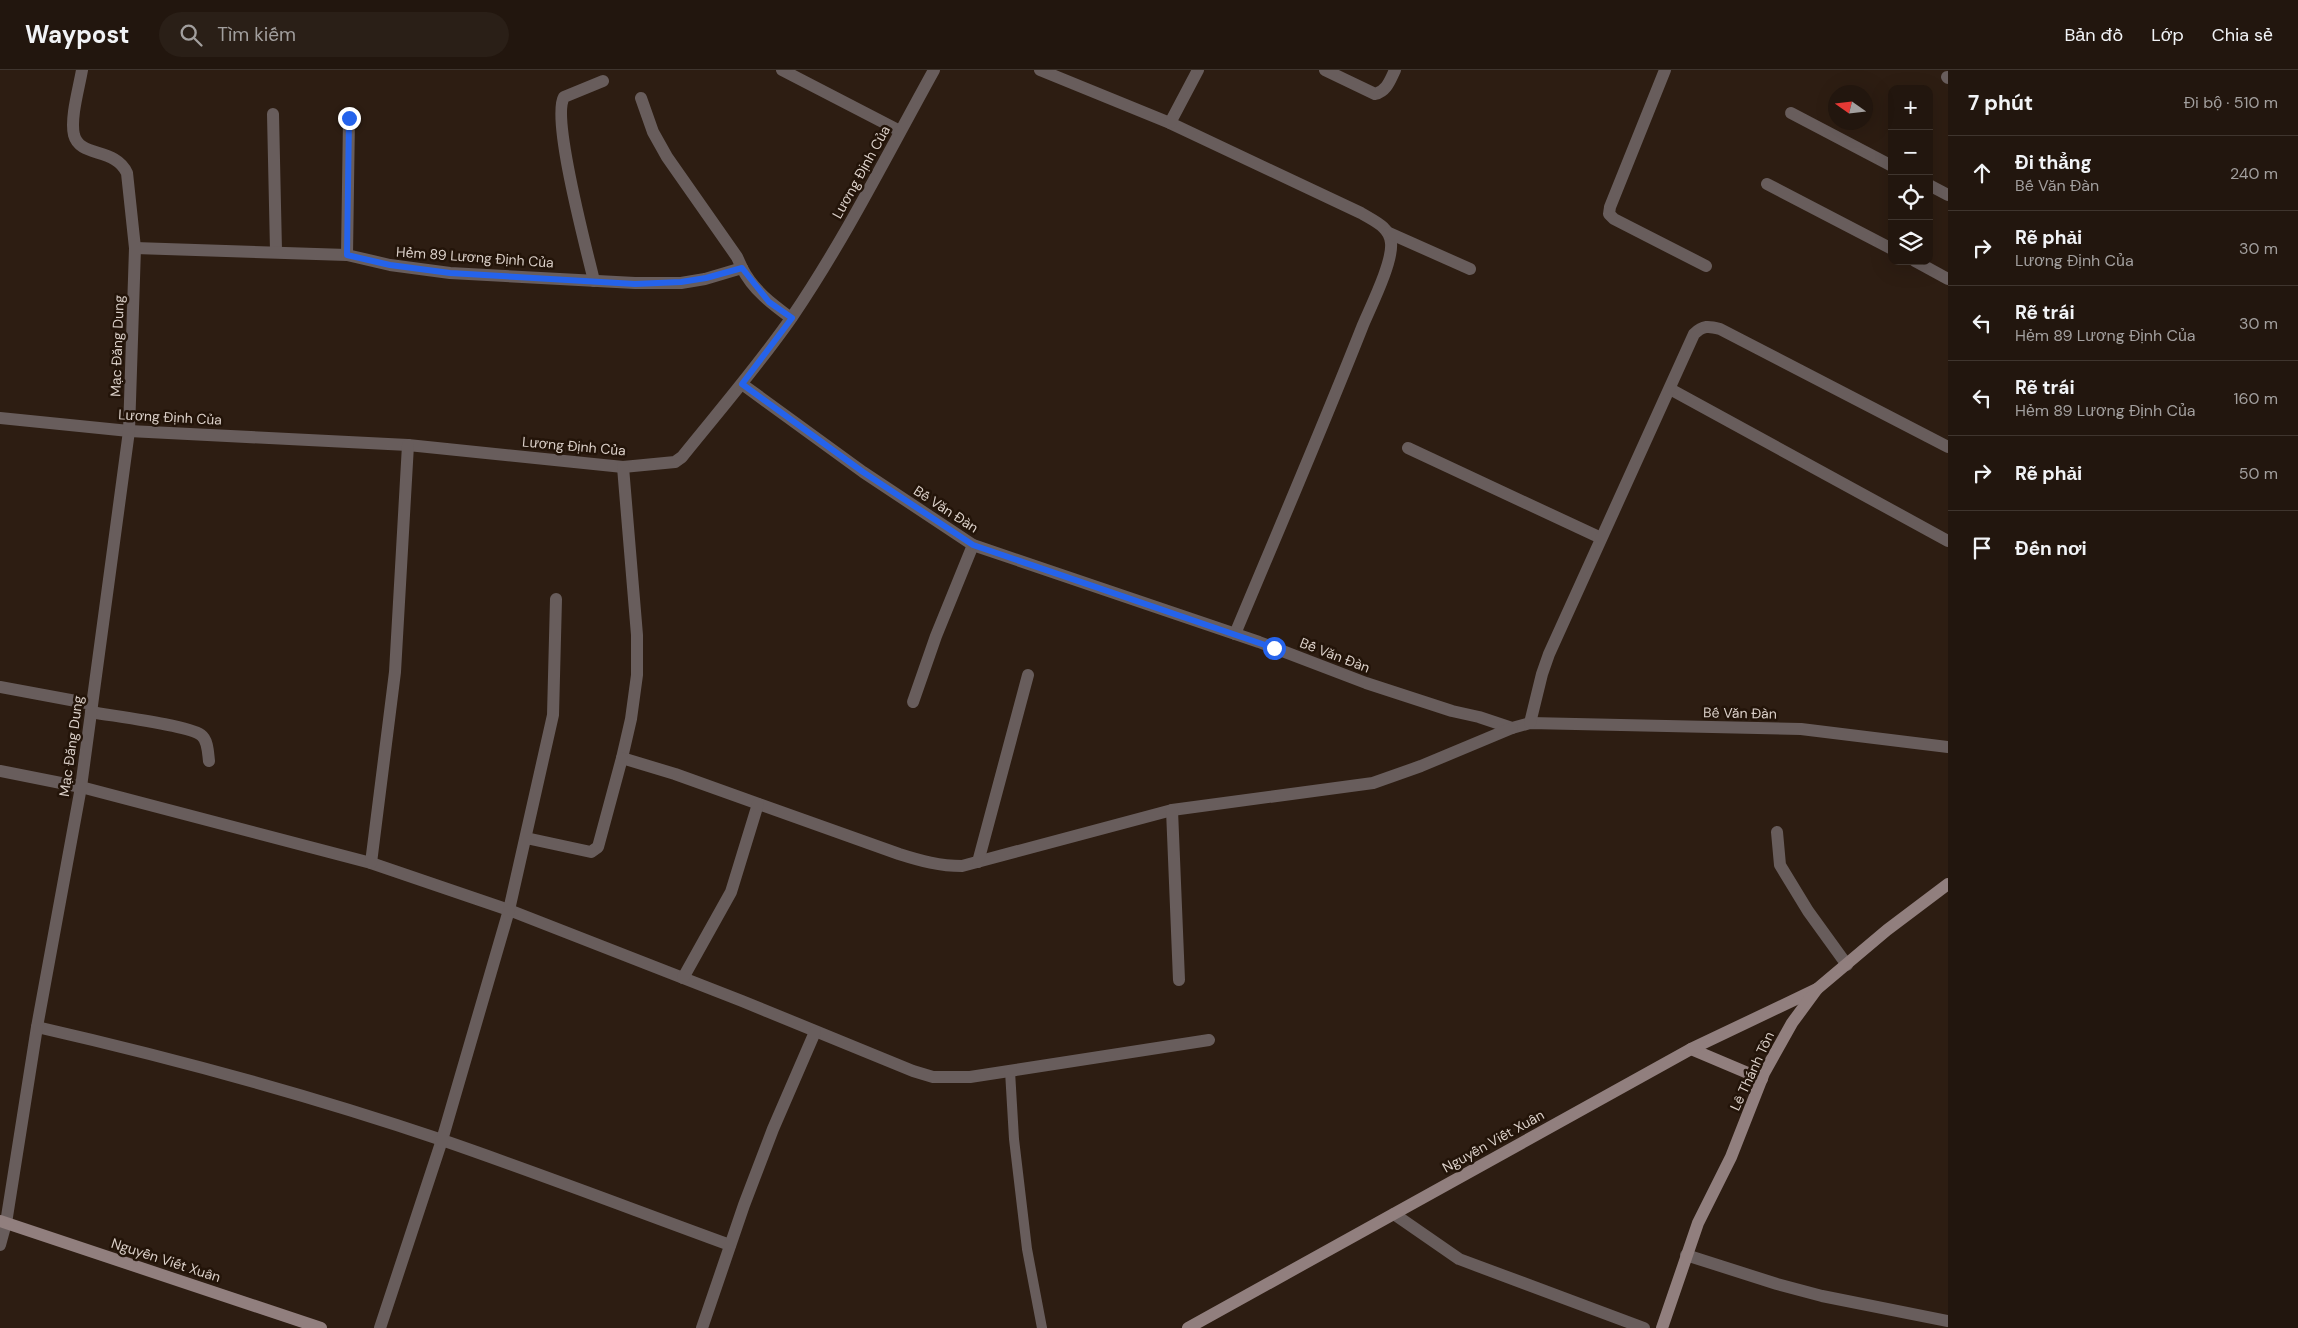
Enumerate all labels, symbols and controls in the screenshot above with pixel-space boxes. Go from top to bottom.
search box [159,12,509,57]
text: Waypost [25,19,129,50]
icon: search [177,21,205,49]
text: Tìm kiếm [217,22,296,47]
text: Bản đồ [2064,23,2123,47]
text: Lớp [2151,23,2184,47]
text: Chia sẻ [2212,23,2273,47]
north arrow [1828,85,1873,130]
map controls [1888,85,1933,265]
button: + [1888,85,1933,130]
text: 7 phút [1968,89,2033,117]
text: Đi bộ · 510 m [2184,92,2278,113]
route end [338,107,361,130]
street label: Lương Định Của [828,122,894,222]
button: − [1888,130,1933,175]
text: Đi thẳng [2015,150,2092,175]
icon: ahead [1968,159,1996,187]
text: 240 m [2230,163,2278,184]
button: locate [1888,175,1933,220]
text: Bế Văn Đàn [2015,175,2099,196]
button: layers [1888,220,1933,265]
text: Rẽ phải [2015,225,2082,250]
icon: right [1968,234,1996,262]
text: 30 m [2239,238,2278,259]
street label: Hẻm 89 Lương Định Của [396,243,554,271]
text: Lương Định Của [2015,250,2134,271]
street label: Mạc Đăng Dung [106,295,128,397]
text: Rẽ trái [2015,300,2075,325]
icon: left [1968,309,1996,337]
text: 30 m [2239,313,2278,334]
text: Hẻm 89 Lương Định Của [2015,325,2196,346]
text: Rẽ trái [2015,375,2075,400]
icon: left [1968,384,1996,412]
text: 160 m [2234,388,2278,409]
text: Hẻm 89 Lương Định Của [2015,400,2196,421]
street label: Lương Định Của [118,405,222,429]
street label: Lương Định Của [522,433,626,459]
icon: right [1968,459,1996,487]
text: Rẽ phải [2015,461,2082,486]
text: 50 m [2239,463,2278,484]
street label: Bế Văn Đàn [910,481,982,537]
icon: arrive [1968,534,1996,562]
text: Đến nơi [2015,536,2087,561]
street label: Bế Văn Đàn [1297,633,1373,677]
route start [1263,637,1286,660]
street label: Mạc Đăng Dung [55,694,87,798]
street label: Bế Văn Đàn [1703,703,1777,723]
street label: Lê Thánh Tôn [1726,1029,1778,1113]
street label: Nguyễn Viết Xuân [1439,1106,1547,1176]
street label: Nguyễn Viết Xuân [109,1234,223,1286]

